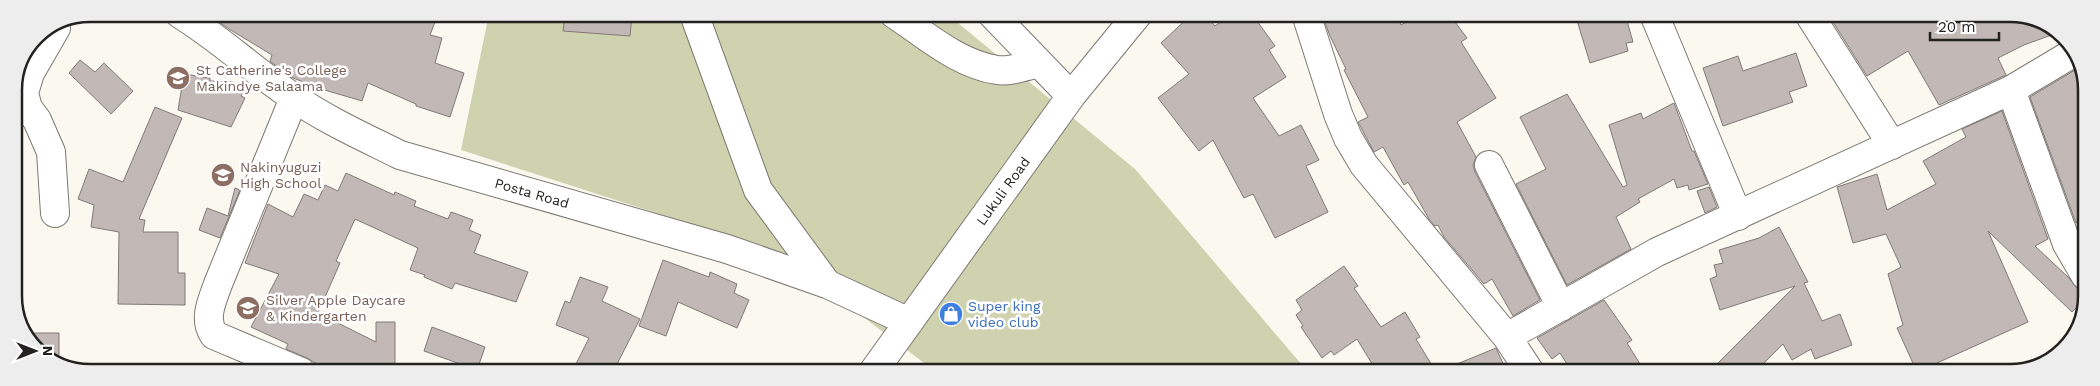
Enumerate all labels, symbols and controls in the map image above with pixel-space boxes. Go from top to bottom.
scale bar [1930,10,1999,42]
text: 20 m [1938,18,1976,36]
place label: St Catherine's College Makindye Salaama [196,62,347,94]
school or university icon: St Catherine's College Makindye Salaama [165,65,191,91]
street label: Lukuli Road [973,154,1033,228]
place label: Nakinyuguzi High School [240,159,322,191]
school or university icon: Nakinyuguzi High School [210,162,236,188]
street label: Posta Road [493,175,571,211]
place label: Silver Apple Daycare & Kindergarten [266,292,406,324]
school or university icon: Silver Apple Daycare & Kindergarten [235,295,261,321]
place label: Super king video club [968,298,1041,330]
shop icon: Super king video club [938,301,964,327]
north arrow [10,326,60,376]
text: N [40,346,56,356]

